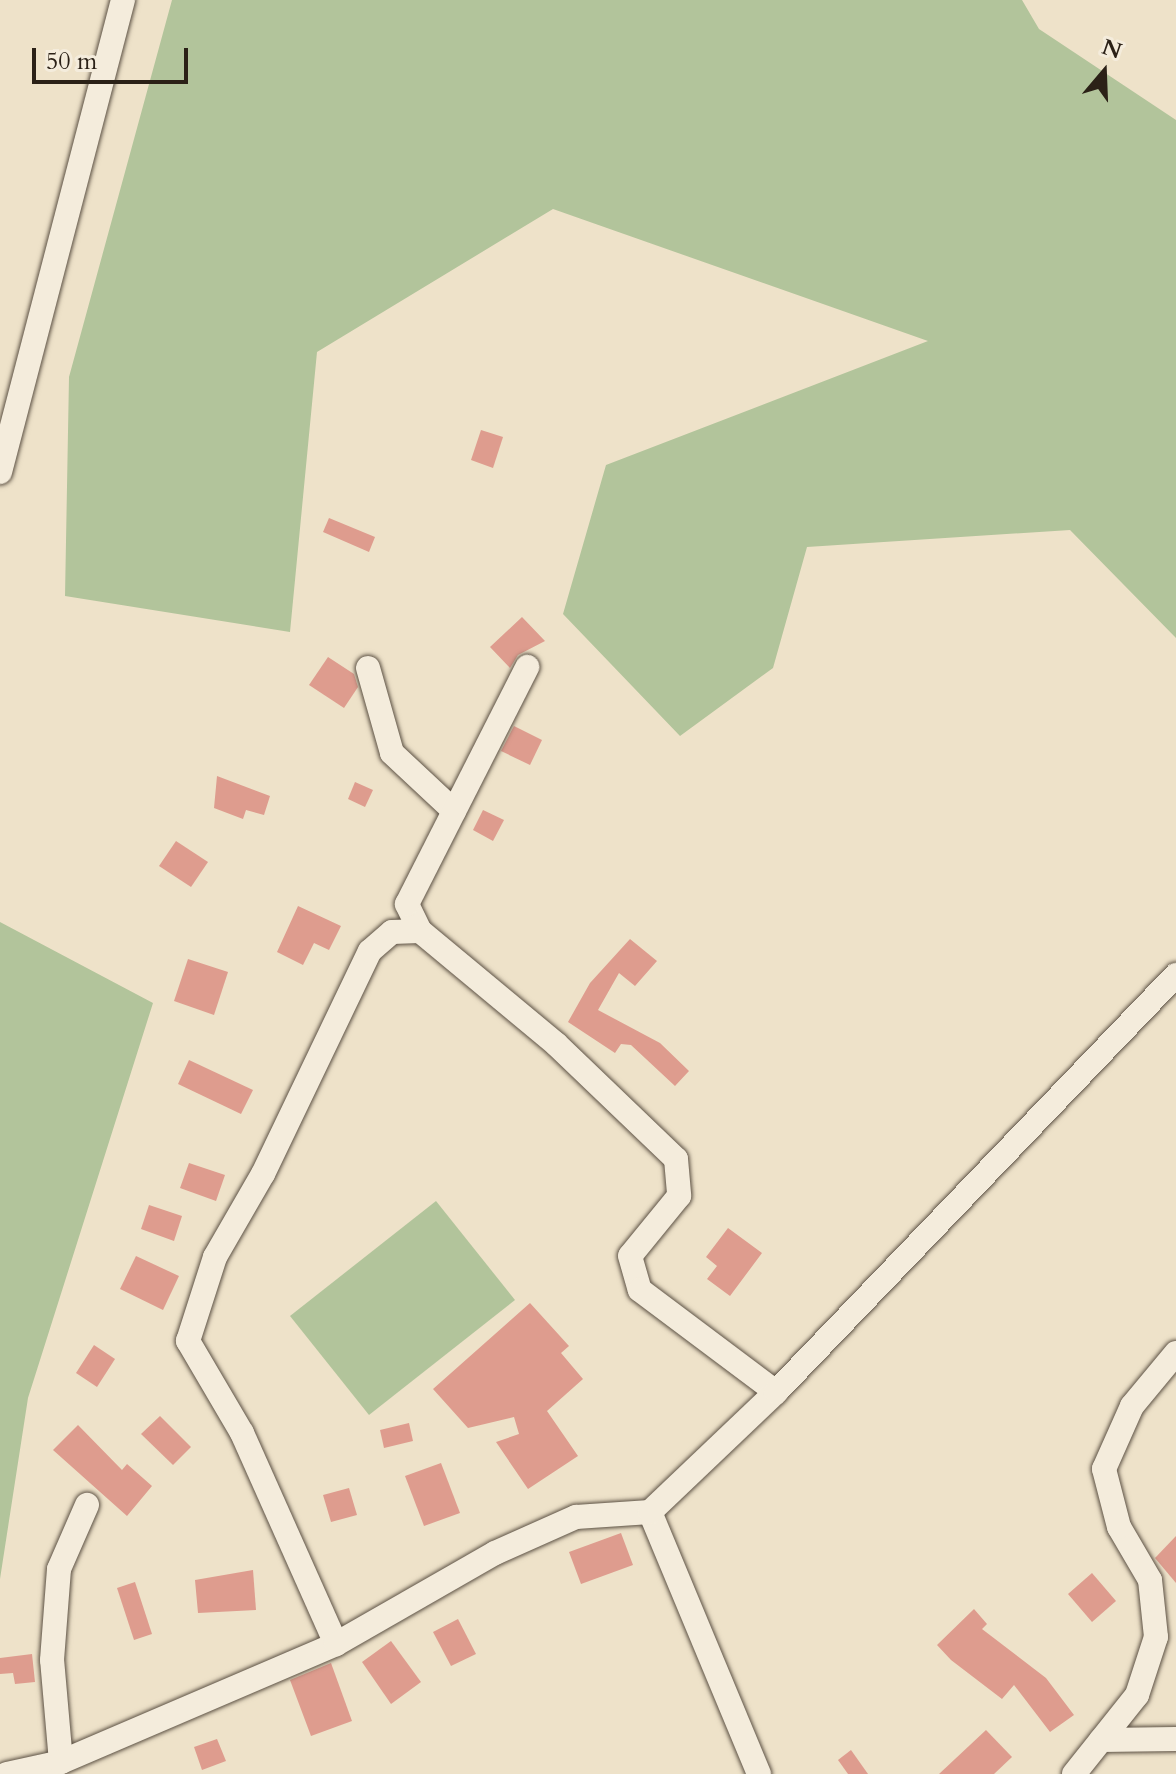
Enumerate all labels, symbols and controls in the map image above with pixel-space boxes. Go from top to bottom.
scale bar [36,32,192,82]
north arrow [1064,32,1144,112]
text: N [1098,32,1126,67]
text: 50 m [46,45,97,78]

